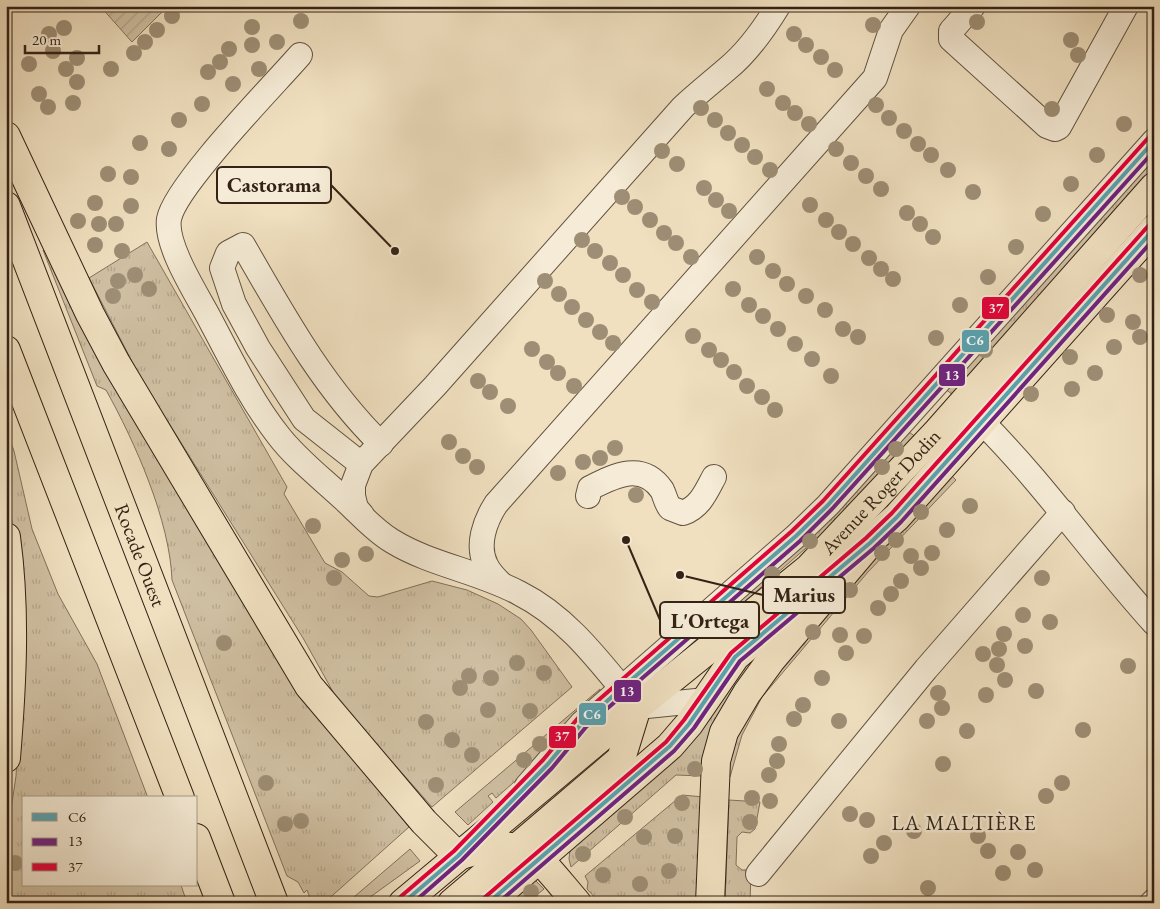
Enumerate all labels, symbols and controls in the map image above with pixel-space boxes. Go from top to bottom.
scale bar [25,22,99,54]
text: 20 m [32,30,61,49]
callout: Castorama [217,167,331,203]
text: Castorama [227,171,322,198]
line badge: 37 [981,296,1010,320]
text: 37 [989,299,1004,317]
line badge: C6 [961,329,990,353]
text: C6 [966,331,984,349]
line badge: 13 [938,363,966,387]
text: 13 [945,366,959,384]
street label: Avenue Roger Dodin [815,423,946,561]
street label: Rocade Ouest [109,500,172,611]
callout: Marius [763,577,845,613]
text: Marius [773,581,835,608]
callout: L'Ortega [660,602,759,638]
text: L'Ortega [671,607,750,634]
line badge: 13 [613,679,642,703]
text: 13 [620,682,634,700]
line badge: C6 [578,702,607,726]
text: C6 [583,705,601,723]
line badge: 37 [548,725,577,749]
text: 37 [555,727,570,745]
legend [22,796,198,886]
text: C6 [68,807,86,826]
district label: LA MALTIÈRE [891,809,1037,836]
text: 13 [68,831,82,850]
text: 37 [68,857,83,876]

